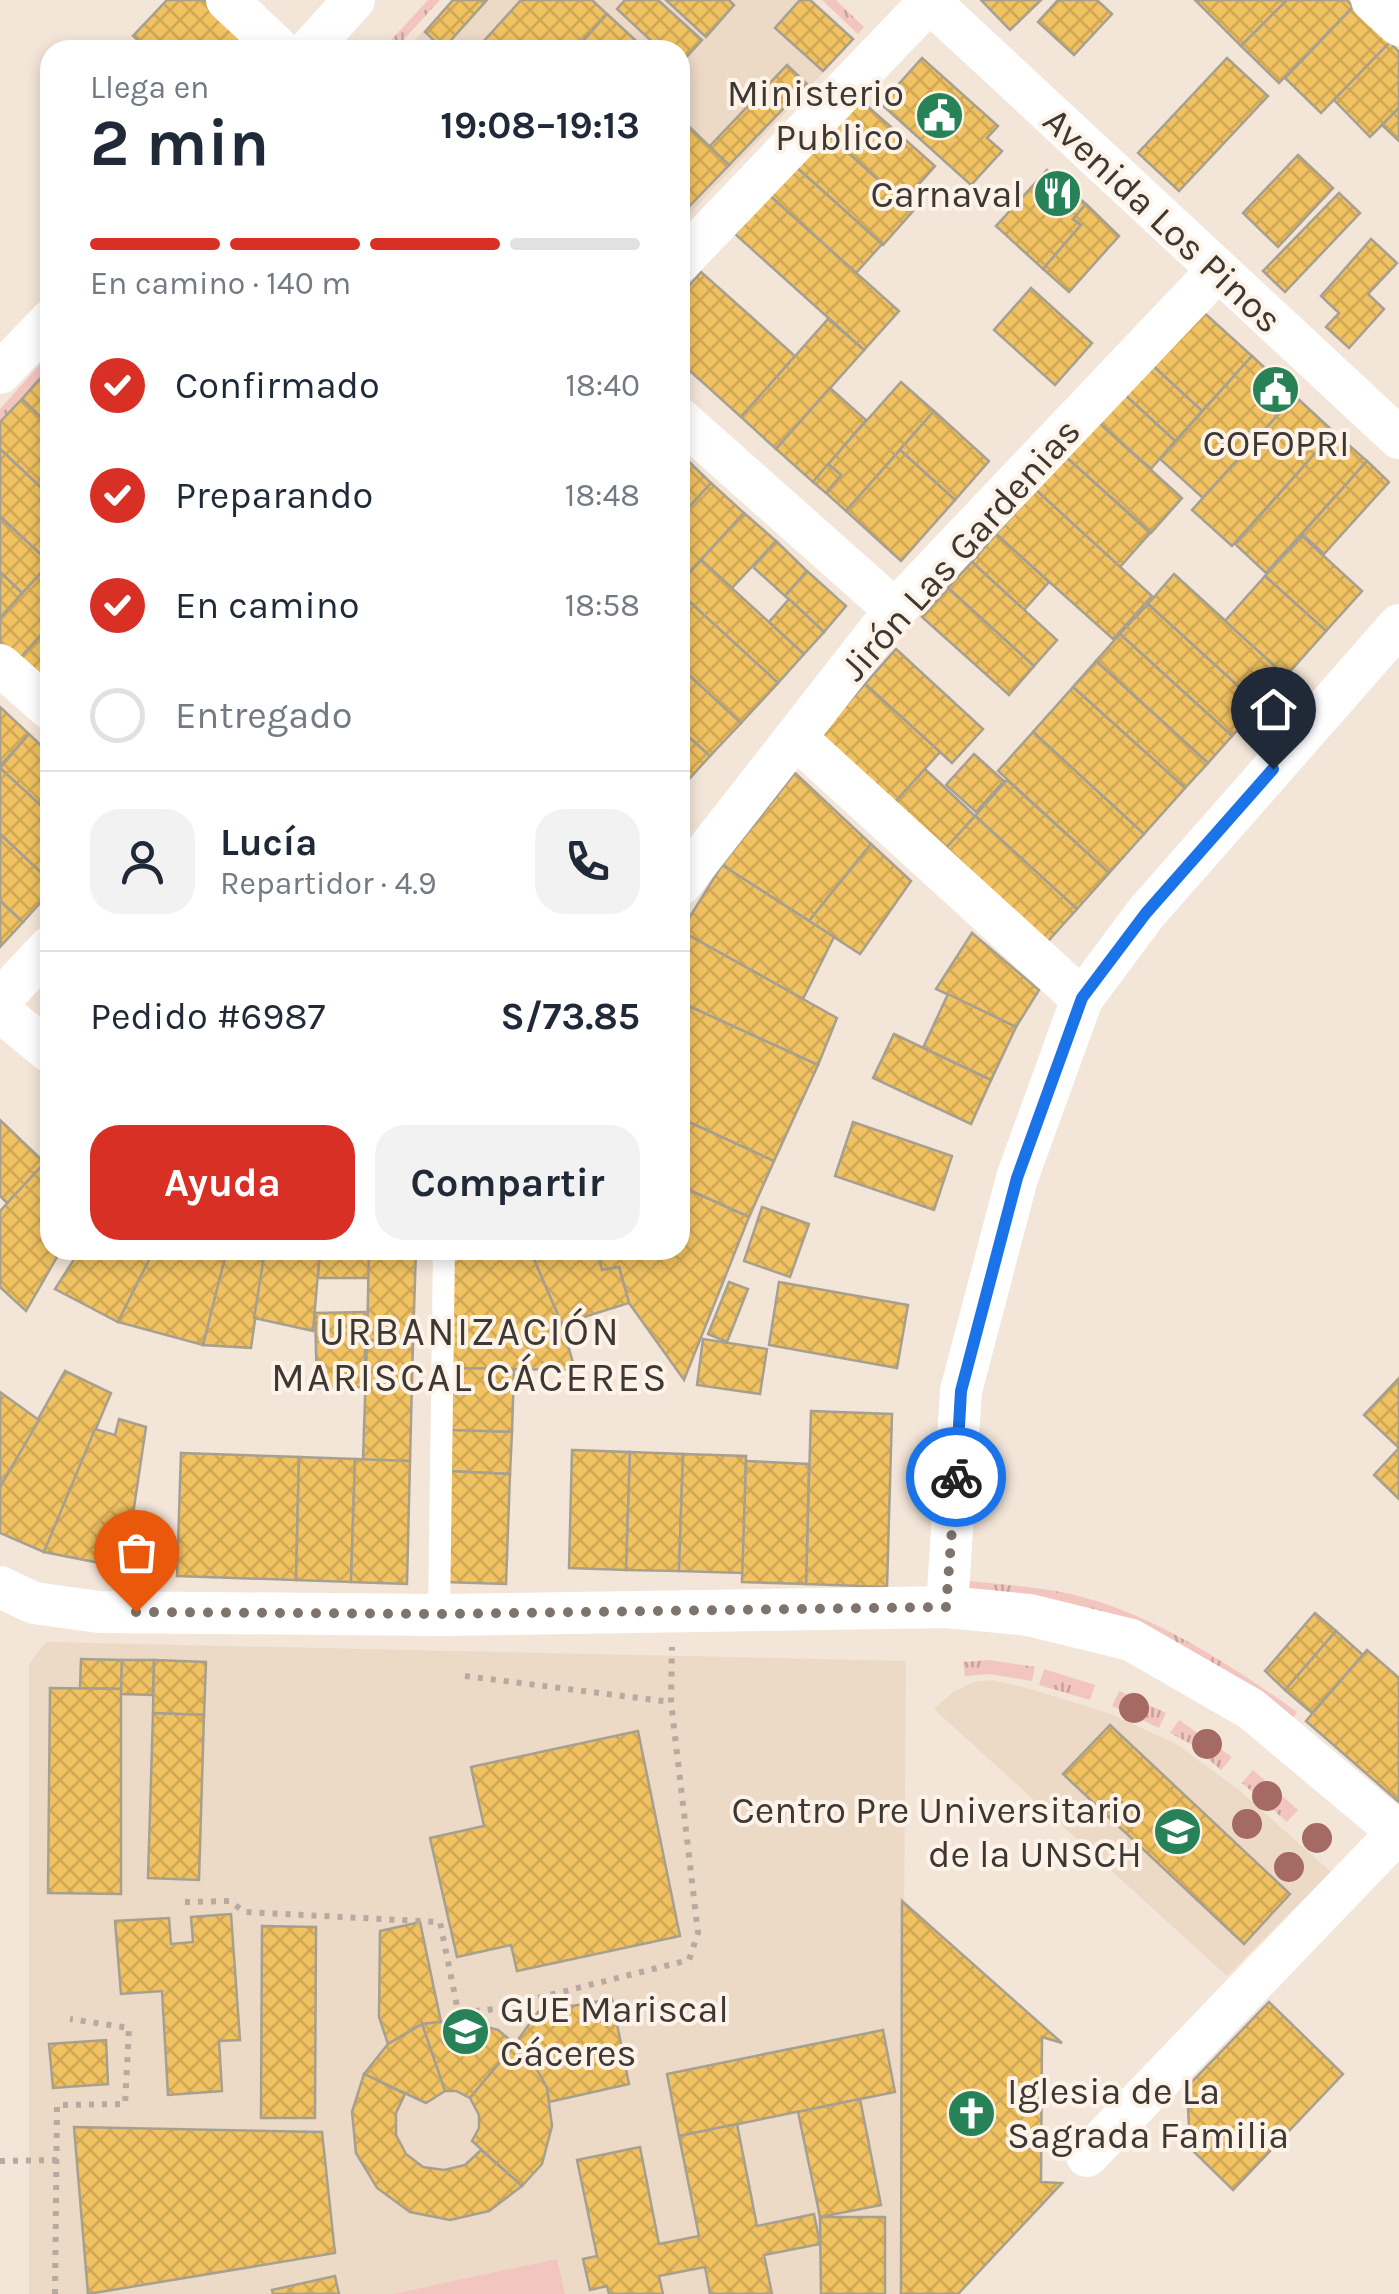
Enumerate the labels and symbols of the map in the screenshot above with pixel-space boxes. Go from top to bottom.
place label: Ministerio Publico [727,71,904,160]
public building icon: Ministerio Publico [913,89,965,141]
street label: Avenida Los Pinos [1034,98,1291,342]
restaurant icon: Carnaval [1032,168,1084,220]
place label: Carnaval [871,172,1023,217]
public building icon: COFOPRI [1250,363,1302,415]
street label: Jirón Las Gardenias [831,409,1090,690]
place label: COFOPRI [1202,421,1350,466]
pin [1231,667,1316,770]
district label: URBANIZACIÓN MARISCAL CÁCERES [271,1307,669,1401]
courier [906,1427,1006,1527]
pin [94,1510,179,1613]
place label: Centro Pre Universitario de la UNSCH [731,1788,1142,1877]
school or university icon: Centro Pre Universitario de la UNSCH [1151,1806,1203,1858]
place label: GUE Mariscal Cáceres [500,1987,729,2076]
school or university icon: GUE Mariscal Cáceres [439,2005,491,2057]
place label: Iglesia de La Sagrada Familia [1007,2069,1289,2158]
church icon: Iglesia de La Sagrada Familia [946,2087,998,2139]

